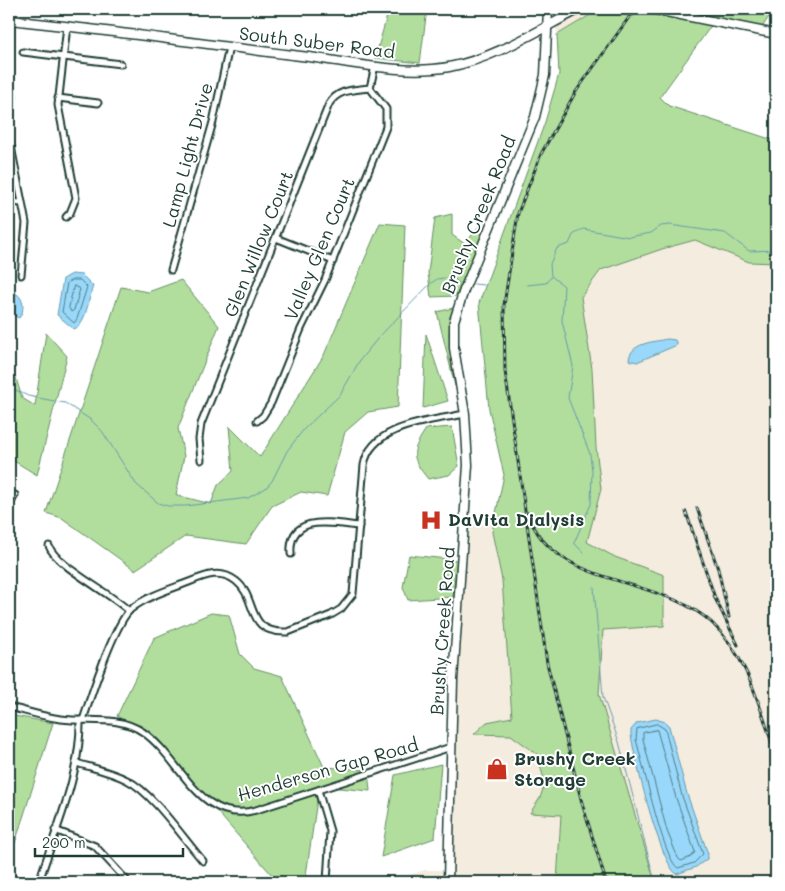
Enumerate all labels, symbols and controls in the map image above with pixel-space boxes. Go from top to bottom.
street label: South Suber Road [238,21,396,63]
street label: Lamp Light Drive [156,80,218,230]
street label: Brushy Creek Road [435,132,521,297]
street label: Glen Willow Court [218,167,298,320]
street label: Valley Glen Court [278,173,360,324]
hospital icon: DaVita Dialysis [418,507,444,533]
place label: DaVita Dialysis [448,507,584,531]
street label: Brushy Creek Road [424,546,460,716]
street label: Henderson Gap Road [235,732,421,806]
place label: Brushy Creek Storage [514,746,635,791]
shop icon: Brushy Creek Storage [484,756,510,782]
scale bar [35,826,182,858]
text: 200 m [42,832,86,852]

